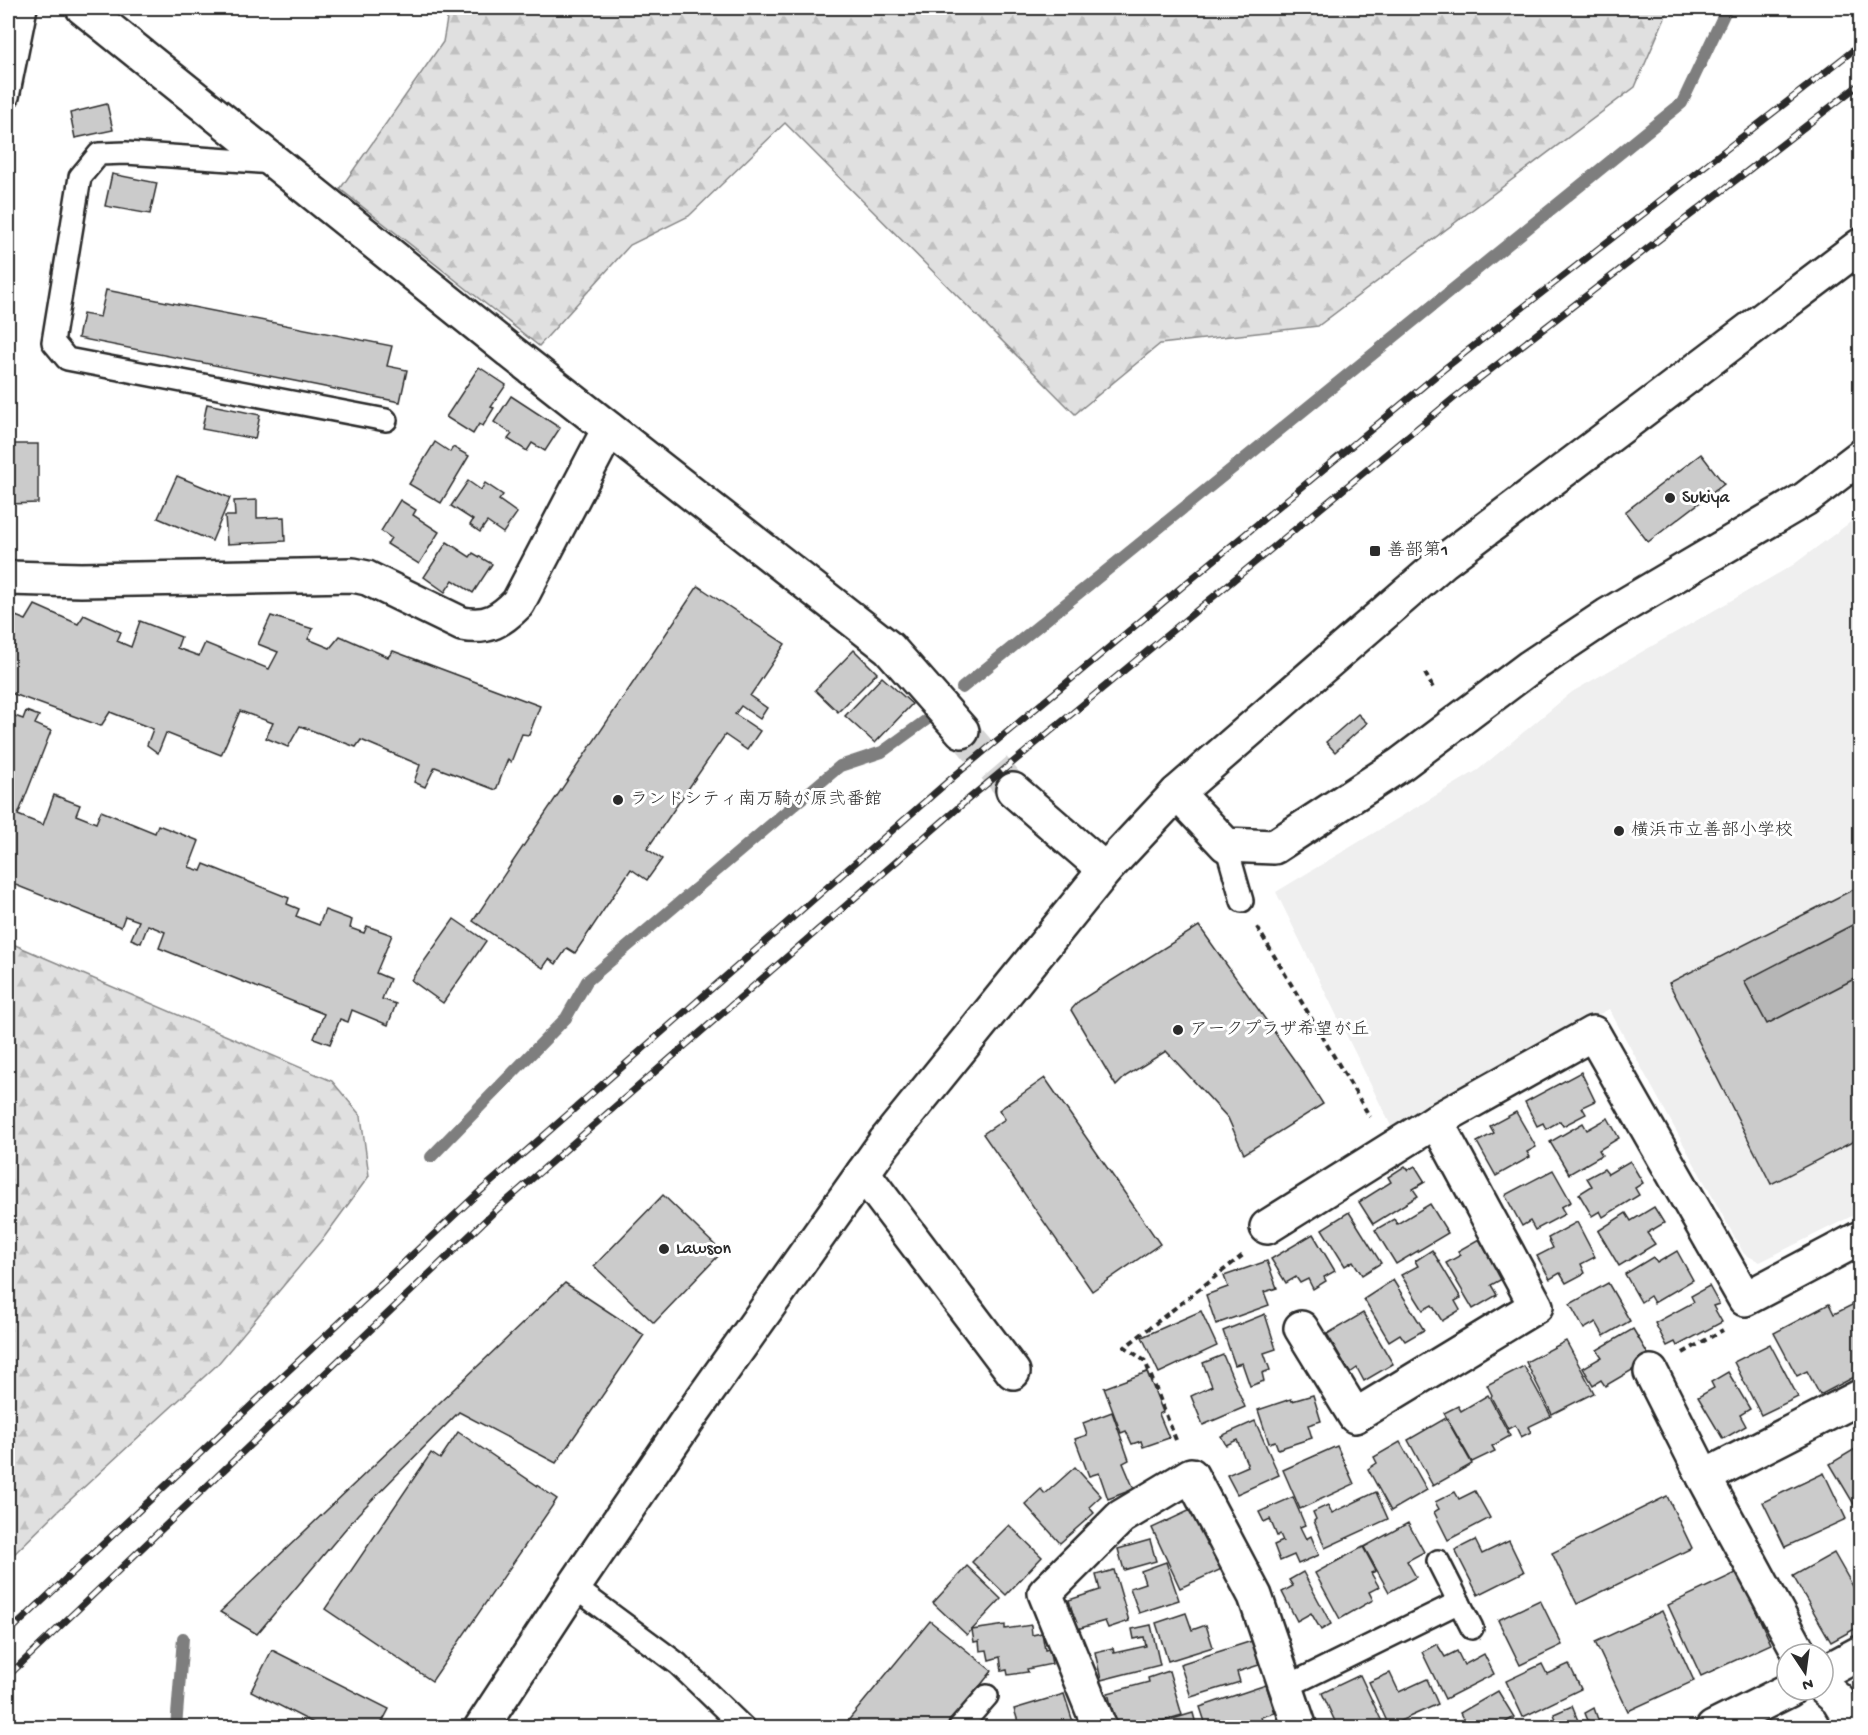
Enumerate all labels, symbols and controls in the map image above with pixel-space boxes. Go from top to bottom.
place label: Sukiya [1682,488,1731,509]
marker: Sukiya [1663,491,1677,505]
place label: 善部第1 [1387,540,1448,562]
marker: 善部第1 [1368,544,1382,558]
place label: ランドシティ南万騎が原弐番館 [630,789,882,811]
marker: ランドシティ南万騎が原弐番館 [611,793,625,807]
place label: 横浜市立善部小学校 [1631,820,1793,842]
marker: 横浜市立善部小学校 [1612,824,1626,838]
place label: アークプラザ希望が丘 [1190,1019,1369,1041]
marker: アークプラザ希望が丘 [1171,1023,1185,1037]
place label: Lawson [676,1239,732,1260]
marker: Lawson [657,1242,671,1256]
north arrow [1775,1642,1835,1702]
text: N [1800,1673,1815,1694]

